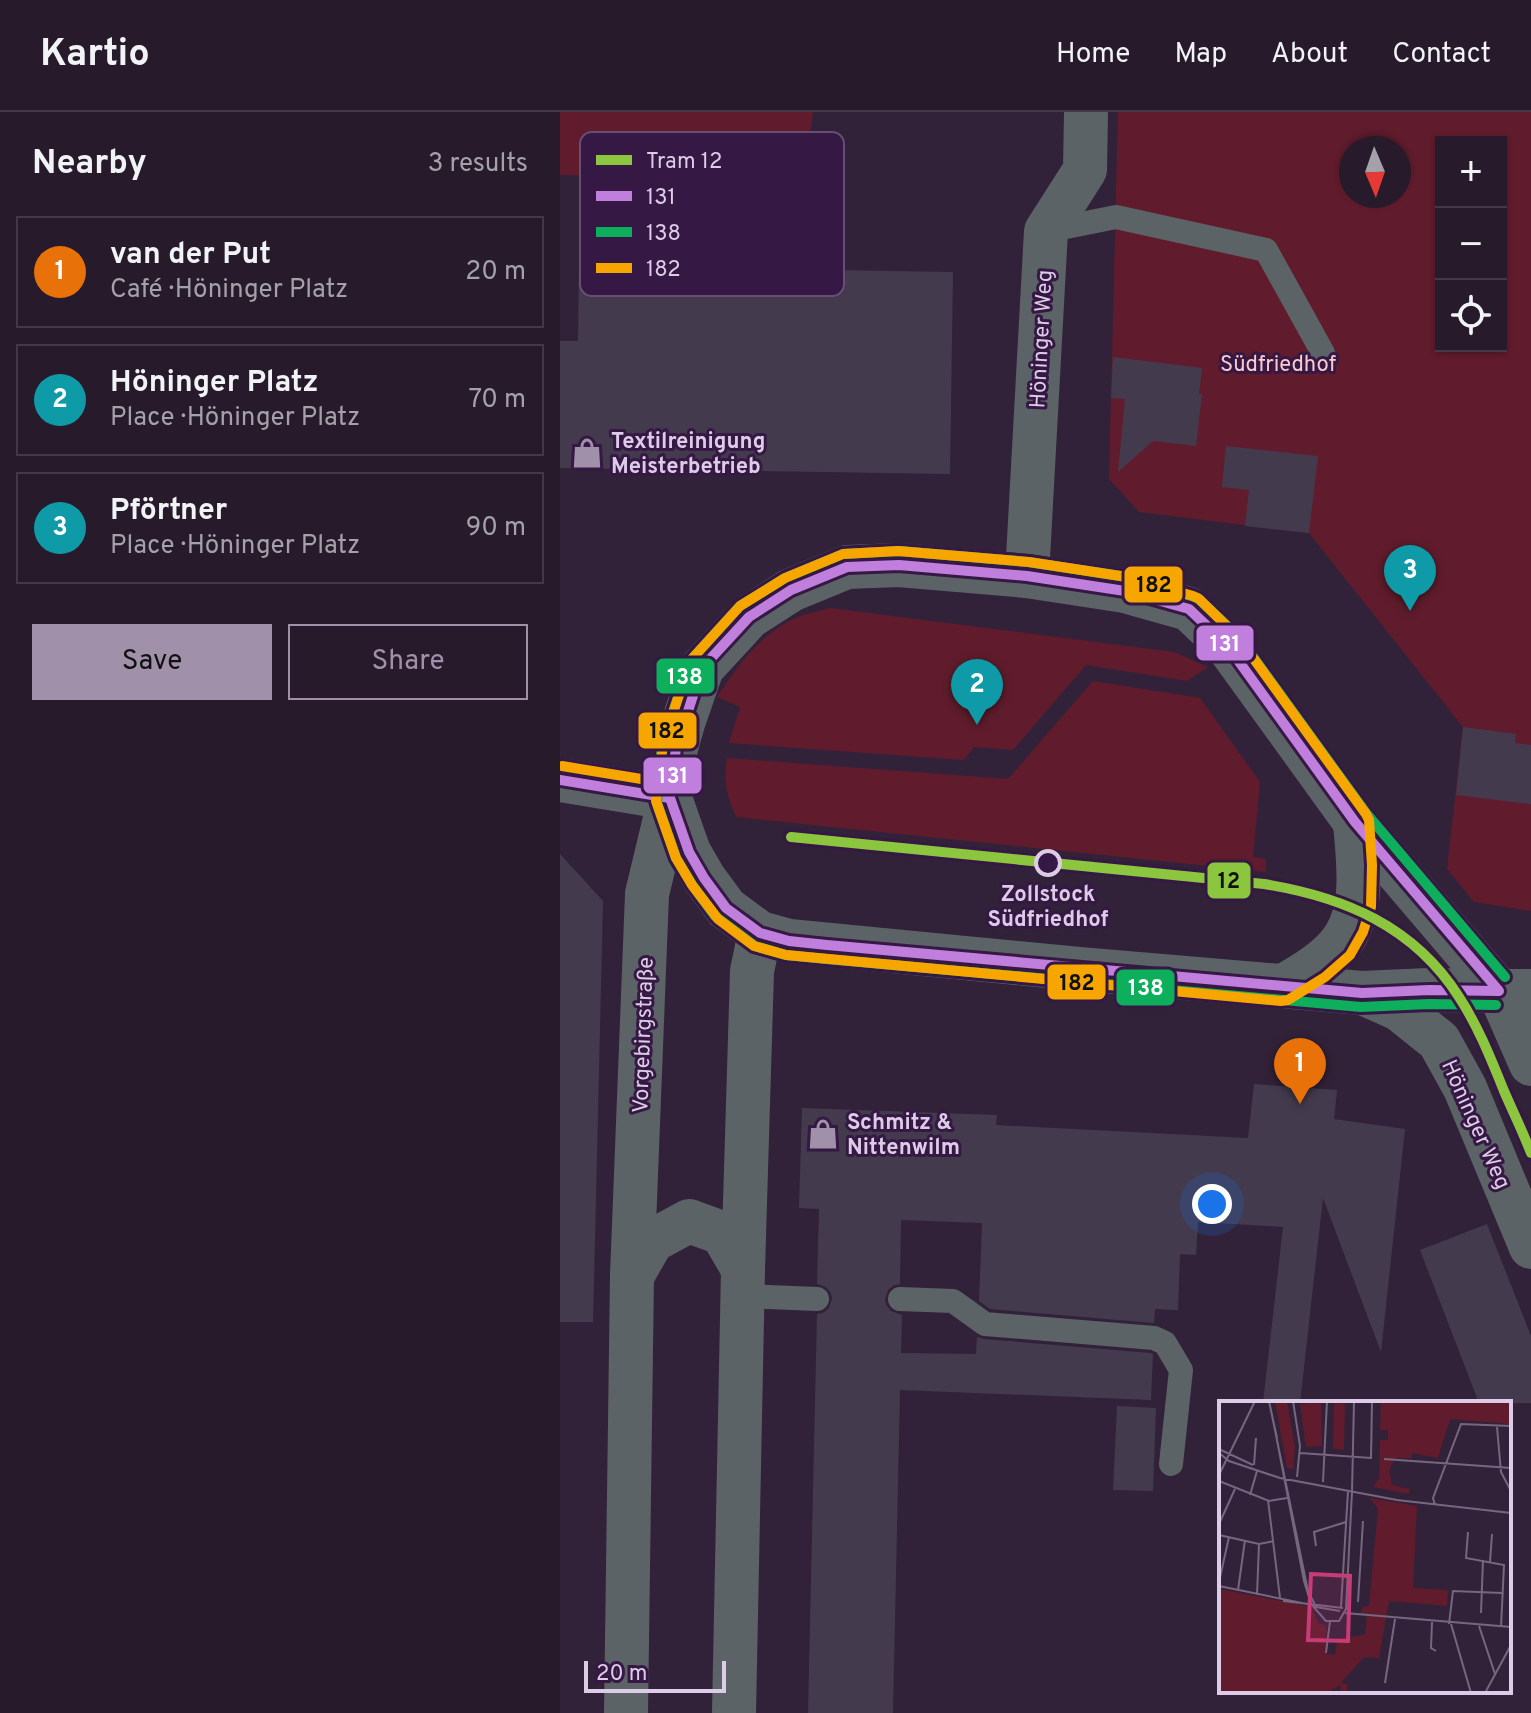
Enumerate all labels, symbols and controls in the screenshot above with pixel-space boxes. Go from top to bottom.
text: Kartio [40,31,150,80]
text: Home [1056,37,1130,73]
text: Map [1174,37,1227,73]
text: About [1271,37,1348,73]
text: Contact [1392,37,1491,73]
legend [580,132,844,296]
north arrow [1339,136,1411,208]
map controls [1435,136,1507,352]
button: + [1435,136,1507,208]
text: Nearby [32,143,147,186]
text: 3 results [428,148,528,181]
text: Tram 12 [646,149,722,176]
text: 131 [646,185,676,212]
button: − [1435,208,1507,280]
text: 138 [646,221,681,248]
text: van der Put [110,237,271,274]
text: 1 [55,256,65,289]
text: 20 m [465,256,526,289]
text: 182 [646,257,681,284]
street label: Höninger Weg [1025,269,1060,409]
text: Café · Höninger Platz [110,274,348,307]
button: locate [1435,280,1507,352]
park label: Südfriedhof [1220,352,1336,379]
text: Höninger Platz [110,365,319,402]
text: 2 [52,384,68,417]
text: 70 m [468,384,526,417]
text: Place · Höninger Platz [110,402,360,435]
place label: Textilreinigung Meisterbetrieb [611,429,765,481]
shop icon: Textilreinigung Meisterbetrieb [570,436,604,470]
text: Pförtner [110,493,227,530]
text: 3 [52,512,68,545]
text: 90 m [466,512,526,545]
text: Place · Höninger Platz [110,530,360,563]
pin: 3 [1384,545,1436,611]
line badge: 182 [1123,565,1184,604]
text: 182 [1136,573,1172,600]
button: Save [32,624,272,700]
button: Share [288,624,528,700]
line badge: 131 [1195,624,1255,662]
text: 131 [1210,632,1240,659]
line badge: 138 [655,657,716,695]
pin: 2 [951,659,1003,725]
text: 138 [667,665,703,692]
line badge: 182 [637,711,698,750]
text: 182 [649,719,685,746]
line badge: 131 [642,756,703,795]
text: 131 [658,764,688,791]
marker: Zollstock Südfriedhof [1035,850,1061,876]
line badge: 12 [1206,861,1252,900]
text: 12 [1218,869,1240,896]
place label: Zollstock Südfriedhof [987,882,1109,934]
street label: Vorgebirgstraße [628,957,661,1114]
line badge: 182 [1046,963,1107,1001]
line badge: 138 [1115,968,1176,1007]
text: 182 [1059,971,1095,998]
text: 138 [1128,976,1164,1003]
pin: 1 [1274,1038,1326,1104]
street label: Höninger Weg [1434,1056,1515,1194]
place label: Schmitz & Nittenwilm [847,1110,960,1162]
shop icon: Schmitz & Nittenwilm [806,1117,840,1151]
your location [1192,1184,1232,1224]
inset map [1219,1401,1511,1693]
scale bar [584,1657,726,1693]
text: 20 m [596,1661,647,1688]

